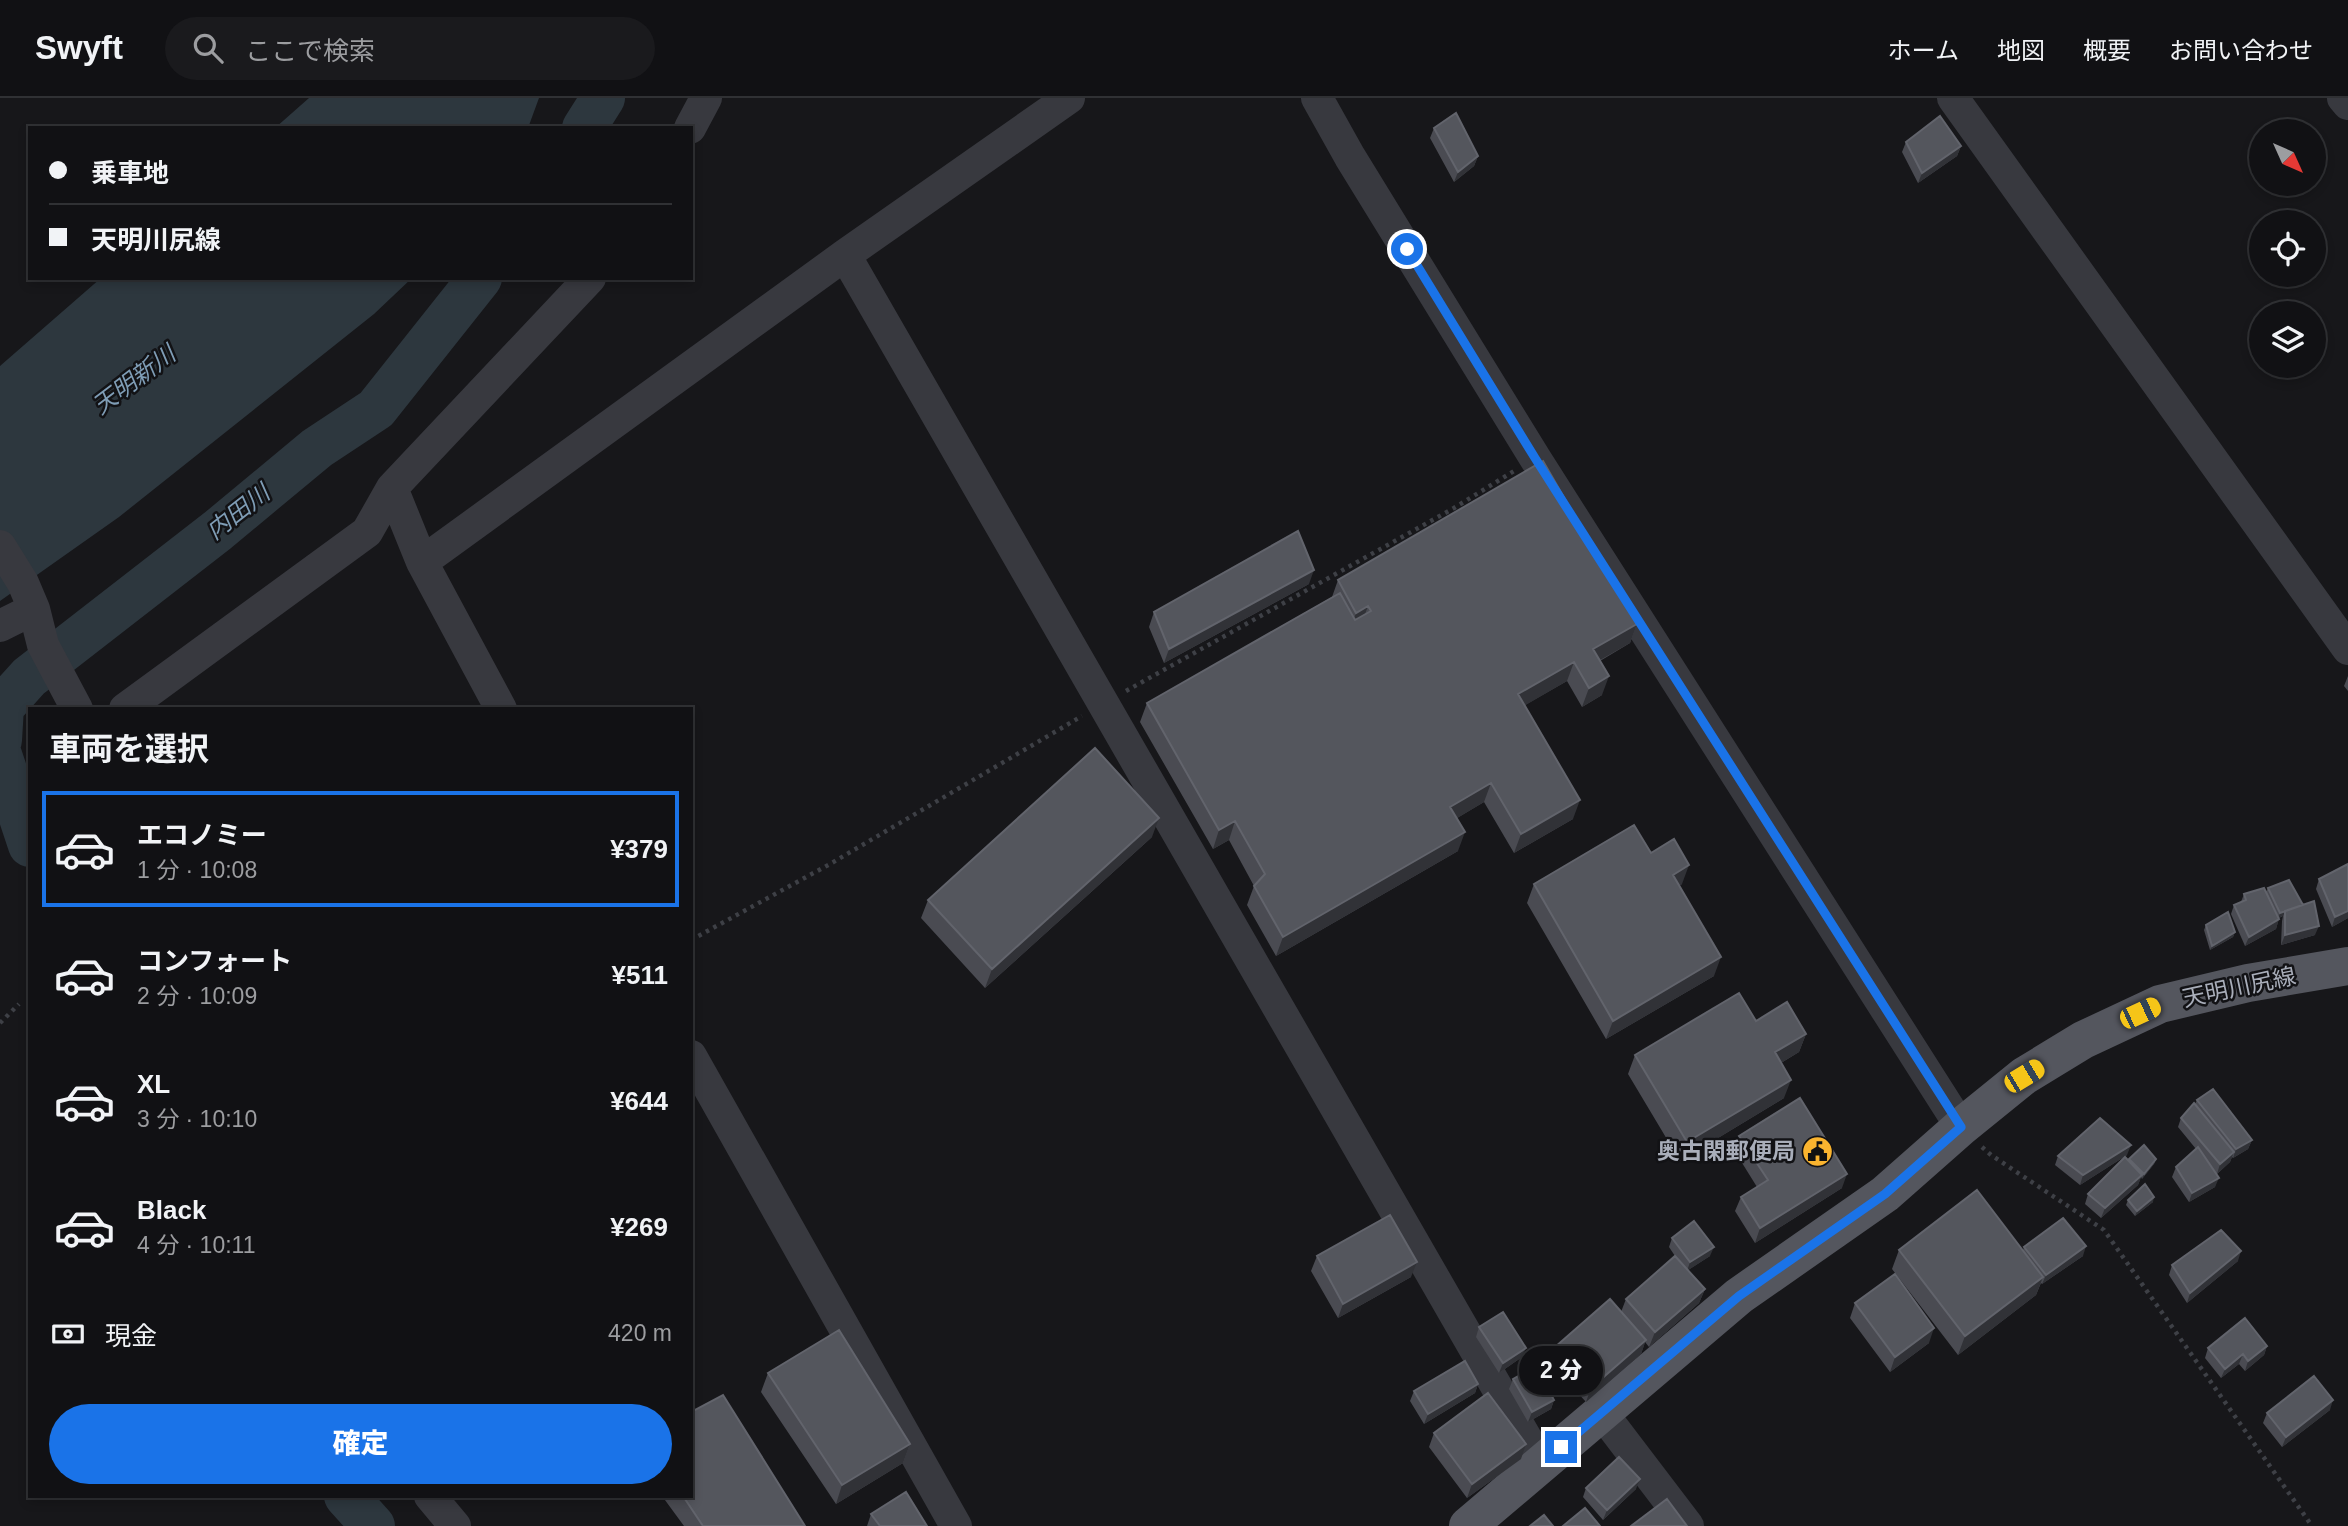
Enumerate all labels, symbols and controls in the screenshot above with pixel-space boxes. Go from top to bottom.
search box [165,17,655,80]
text: Swyft [35,29,123,66]
icon: search [189,29,227,67]
text: ここで検索 [245,36,375,66]
text: ホーム [1888,37,1959,64]
text: 地図 [1997,37,2045,64]
text: 概要 [2083,37,2131,64]
text: お問い合わせ [2169,37,2313,64]
north arrow [2249,119,2326,196]
map controls [2249,119,2326,378]
text: 乗車地 [91,158,169,188]
button: locate [2249,210,2326,287]
text: 天明川尻線 [91,225,221,255]
route start [1391,233,1423,265]
button: layers [2249,301,2326,378]
water label: 天明新川 [87,338,183,419]
water label: 内田川 [201,477,277,544]
text: 車両を選択 [49,731,209,767]
icon: car [53,818,116,881]
text: エコノミー [137,820,267,850]
text: ¥379 [610,834,668,864]
text: 1 分 · 10:08 [137,857,257,883]
icon: car [53,944,116,1007]
text: コンフォート [137,946,292,976]
text: ¥511 [612,960,668,990]
street label: 天明川尻線 [2180,962,2298,1012]
text: 2 分 · 10:09 [137,983,257,1009]
car [2117,995,2164,1031]
car [2001,1056,2048,1096]
text: XL [137,1069,170,1099]
icon: car [53,1070,116,1133]
text: ¥644 [610,1086,668,1116]
text: 3 分 · 10:10 [137,1106,257,1132]
public building icon: 奥古閑郵便局 [1801,1134,1835,1168]
place label: 奥古閑郵便局 [1657,1138,1795,1164]
text: Black [137,1195,206,1225]
icon: car [53,1196,116,1259]
text: ¥269 [610,1212,668,1242]
text: 4 分 · 10:11 [137,1232,255,1258]
icon: cash [49,1315,87,1353]
text: 420 m [608,1320,672,1346]
text: 現金 [105,1321,157,1351]
callout: 2 分 [1519,1346,1603,1394]
text: 2 分 [1540,1357,1582,1383]
button: 確定 [49,1404,672,1484]
route end [1545,1431,1577,1463]

